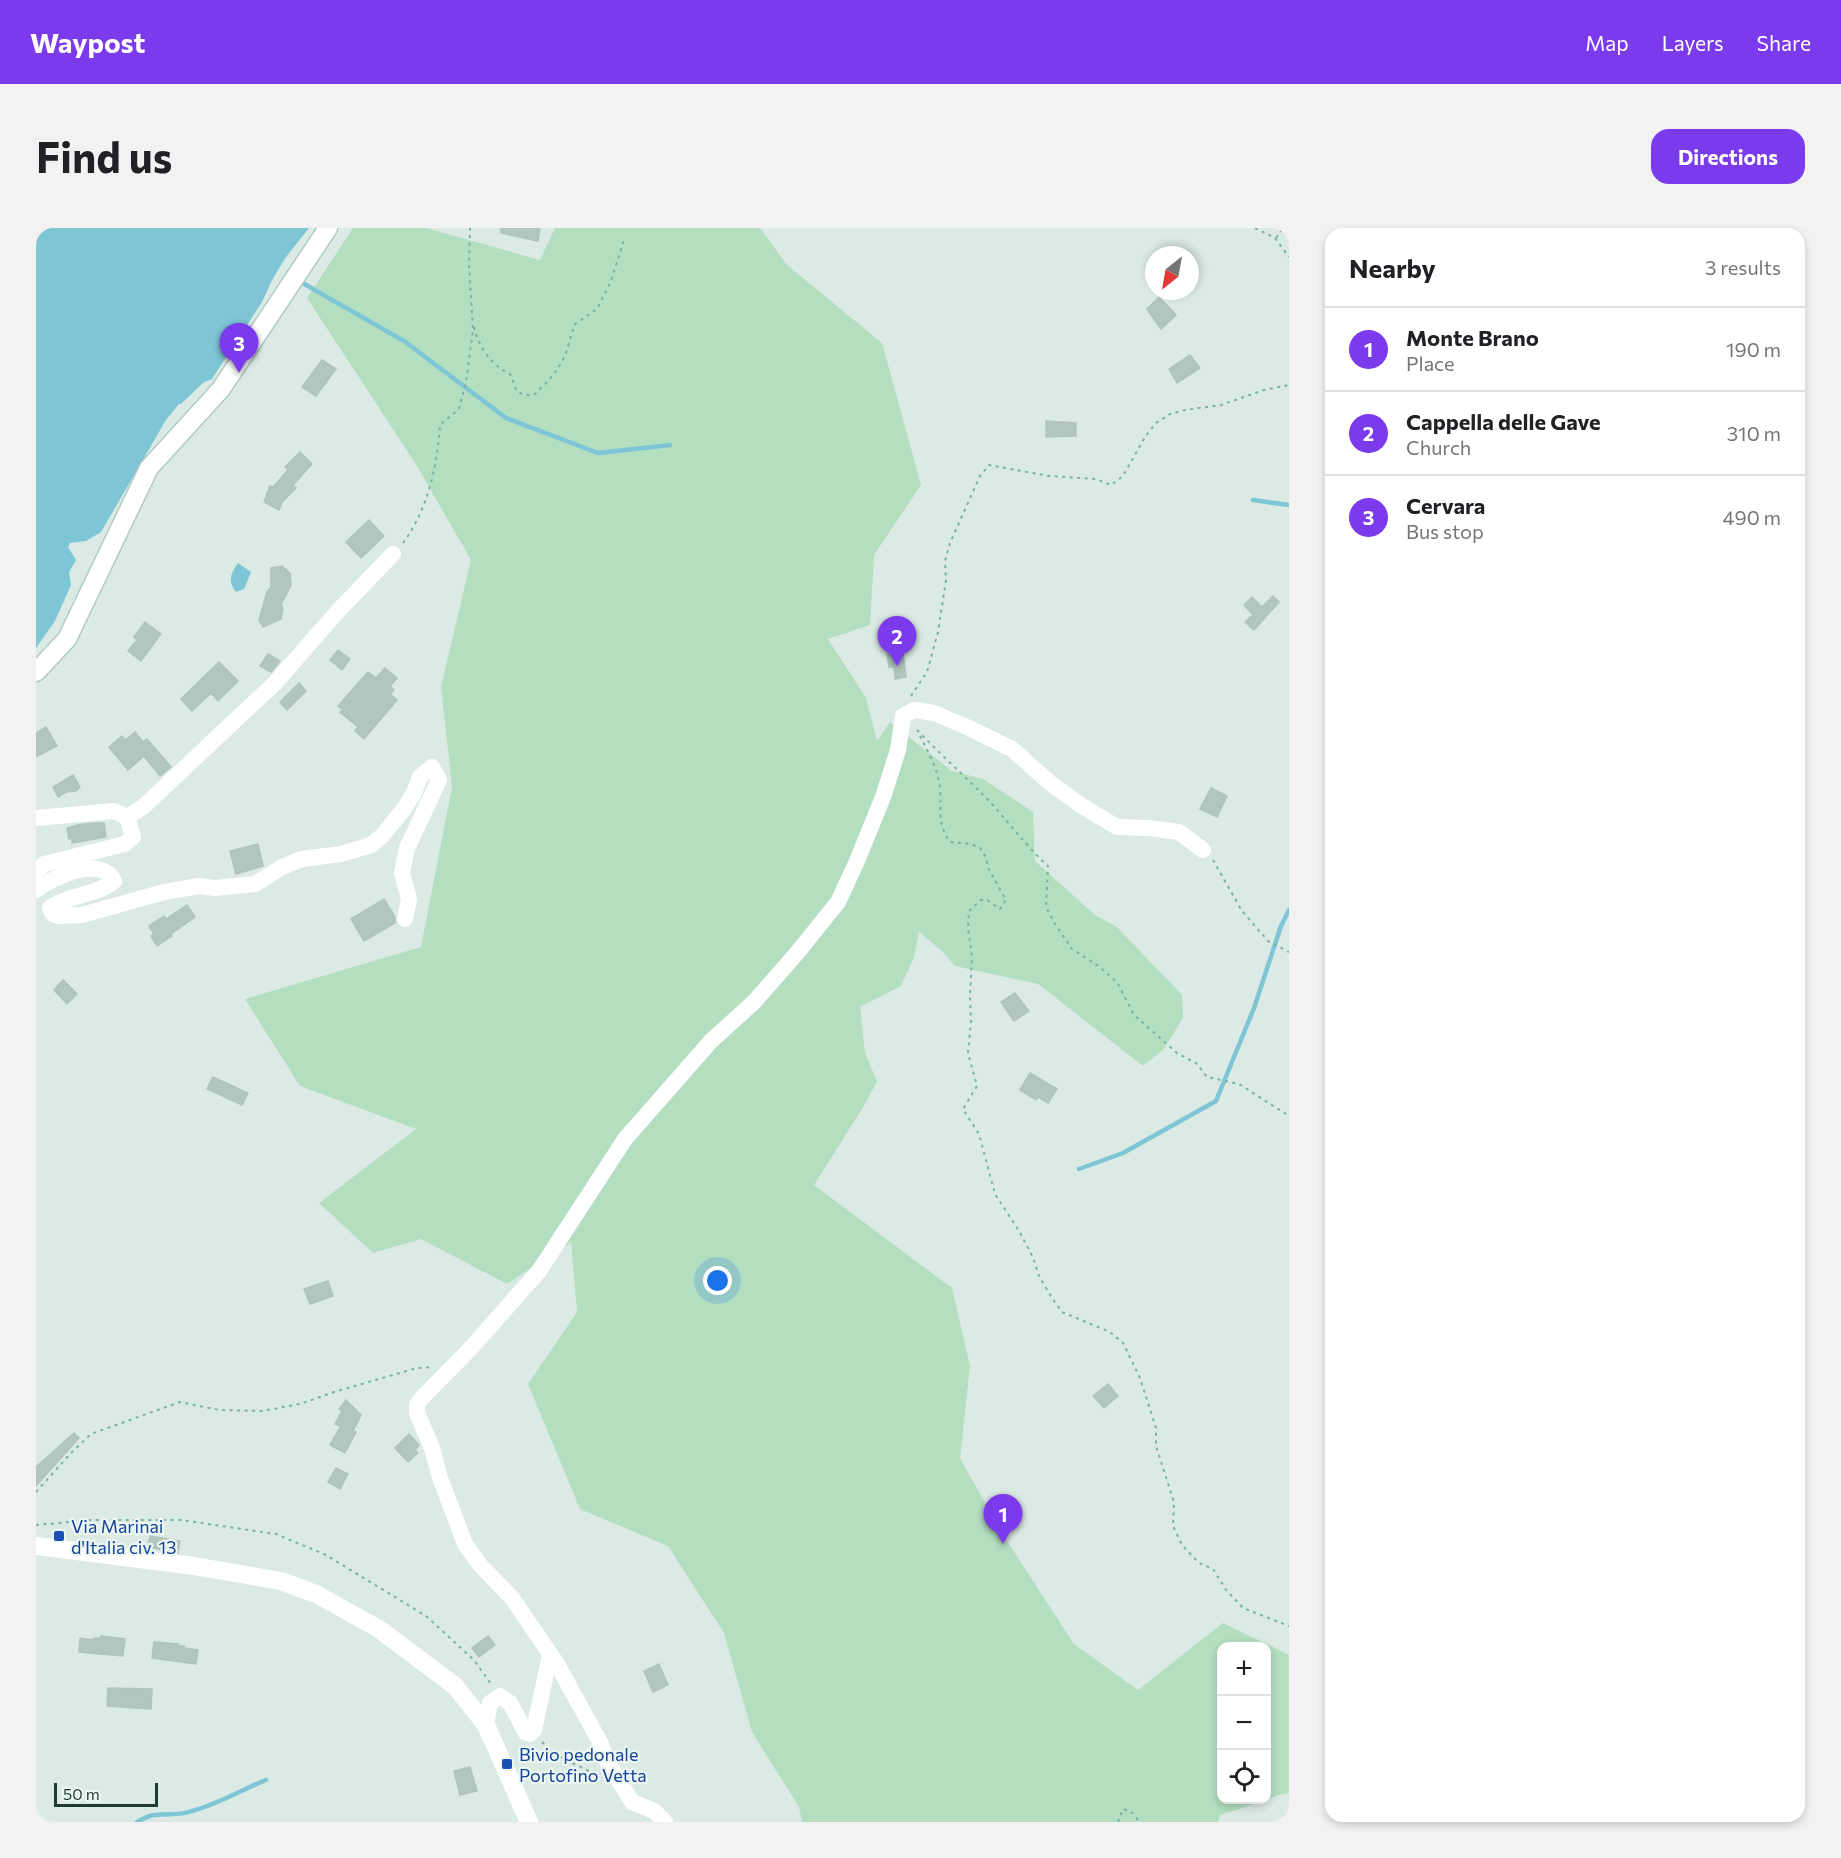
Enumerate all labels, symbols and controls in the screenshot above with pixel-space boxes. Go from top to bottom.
text: Waypost [30,25,145,59]
text: Map [1585,30,1629,55]
text: Layers [1662,30,1724,55]
text: Share [1757,30,1811,55]
button: Directions [1651,129,1805,184]
text: Find us [36,130,172,182]
north arrow [1145,246,1199,300]
text: Nearby [1349,252,1436,283]
text: 3 results [1705,255,1781,279]
pin: 3 [220,324,258,373]
text: Monte Brano [1406,324,1539,351]
text: 1 [1364,337,1373,361]
text: 190 m [1726,337,1781,361]
text: Place [1406,351,1455,375]
text: Cappella delle Gave [1406,408,1601,435]
text: 2 [1363,421,1374,445]
text: 310 m [1727,421,1781,445]
text: Church [1406,435,1471,459]
text: Cervara [1406,492,1485,519]
text: 3 [1363,505,1374,529]
text: 490 m [1723,505,1781,529]
text: Bus stop [1406,519,1484,543]
pin: 2 [878,616,916,666]
your location [703,1266,732,1295]
pin: 1 [984,1494,1022,1544]
place label: Via Marinai d'Italia civ. 13 [71,1515,176,1558]
marker: Via Marinai d'Italia civ. 13 [52,1529,66,1543]
map controls [1217,1642,1271,1804]
button: + [1217,1642,1271,1696]
button: − [1217,1696,1271,1750]
place label: Bivio pedonale Portofino Vetta [519,1743,647,1786]
button: locate [1217,1750,1271,1804]
marker: Bivio pedonale Portofino Vetta [500,1757,514,1771]
scale bar [54,1780,158,1808]
text: 50 m [63,1784,100,1803]

